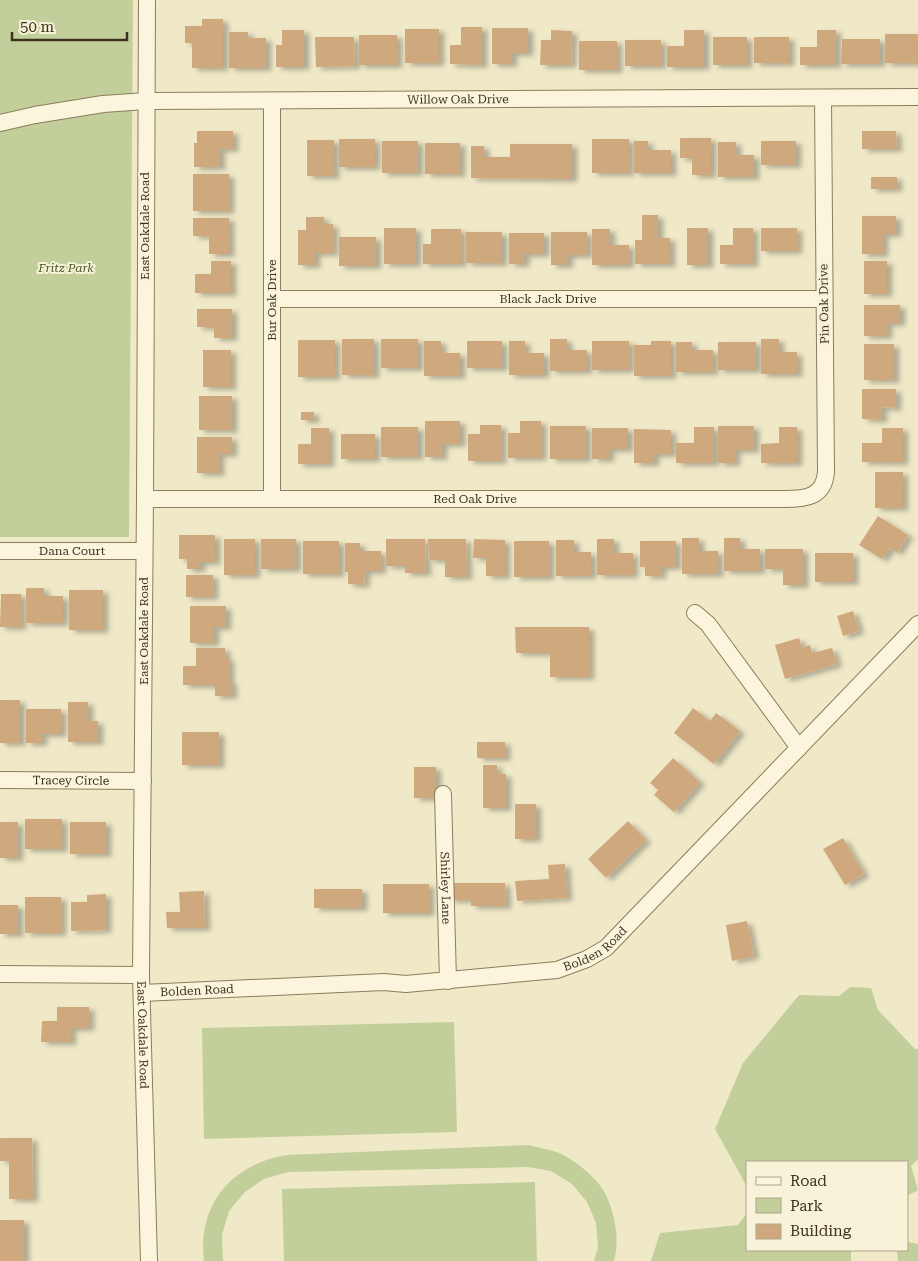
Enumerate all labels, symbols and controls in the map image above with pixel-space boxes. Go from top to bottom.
scale bar [12,10,128,42]
text: 50 m [20,18,55,36]
street label: Willow Oak Drive [407,92,509,107]
street label: East Oakdale Road [138,172,152,280]
street label: Bur Oak Drive [265,259,279,341]
park label: Fritz Park [37,261,94,275]
street label: Pin Oak Drive [816,263,832,344]
street label: Black Jack Drive [499,292,597,306]
street label: Red Oak Drive [433,492,517,506]
street label: Dana Court [39,544,106,558]
street label: East Oakdale Road [137,577,151,685]
street label: Tracey Circle [33,773,110,788]
street label: Shirley Lane [438,851,453,925]
street label: Bolden Road [561,923,630,974]
street label: East Oakdale Road [134,981,151,1089]
street label: Bolden Road [160,982,234,999]
legend [746,1161,908,1251]
text: Road [790,1172,827,1190]
text: Park [790,1197,824,1215]
text: Building [790,1222,852,1240]

